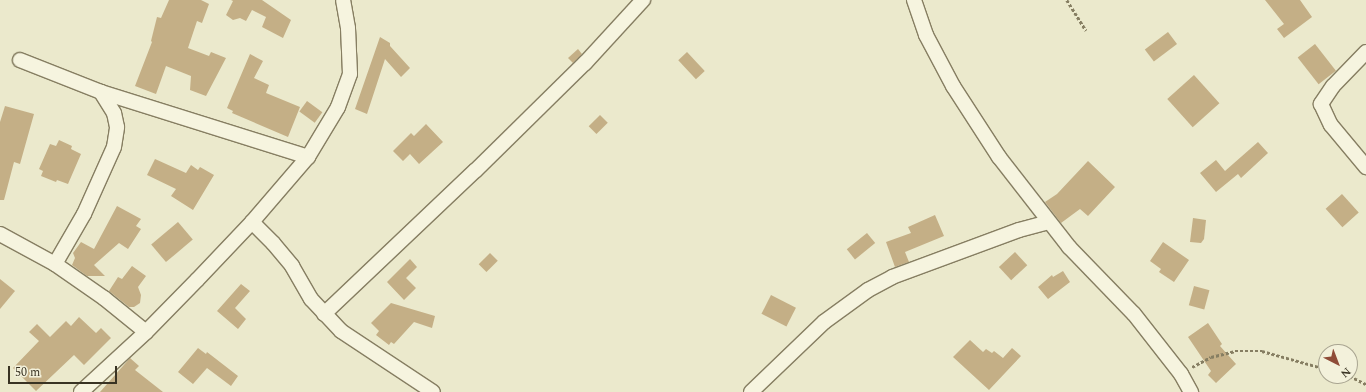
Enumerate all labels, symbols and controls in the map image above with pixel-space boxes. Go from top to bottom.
north arrow [1318,344,1358,384]
scale bar [10,358,119,384]
text: 50 m [15,363,40,382]
text: N [1337,363,1355,382]

